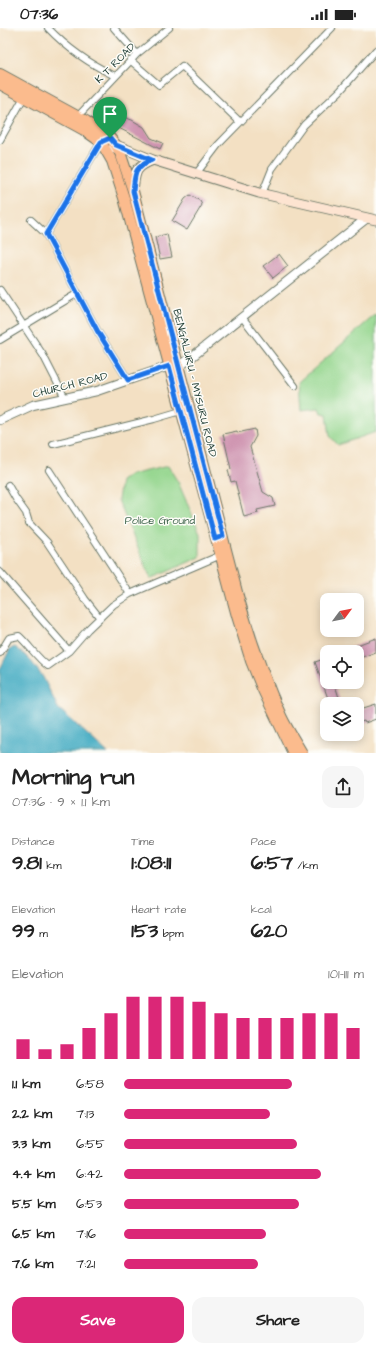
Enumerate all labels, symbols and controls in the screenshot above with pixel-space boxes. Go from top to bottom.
text: 07:36 [20,4,58,25]
street label: K T ROAD [91,39,139,87]
pin [93,97,127,138]
icon: arrive [99,103,121,125]
street label: BENGALURU - MYSURU ROAD [169,307,221,459]
street label: CHURCH ROAD [31,368,109,402]
park label: Police Ground [125,513,196,528]
north arrow [320,593,364,637]
map controls [320,593,364,741]
button: locate [320,645,364,689]
button: layers [320,697,364,741]
text: Morning run [12,762,135,793]
button: share [322,766,364,808]
text: 07:36 · 9 × 1.1 km [12,793,110,811]
text: Distance [12,834,55,849]
text: Time [131,834,154,849]
text: Pace [251,834,276,849]
text: 9.81 [12,849,42,877]
text: 1:08:11 [131,849,171,877]
text: 6:57 [251,849,293,877]
text: km [42,858,61,873]
text: /km [293,858,318,873]
text: Elevation [12,902,55,917]
text: Heart rate [131,902,187,917]
text: kcal [251,902,272,917]
text: 99 [12,917,35,945]
text: 153 [131,917,158,945]
text: 620 [251,917,287,945]
text: m [35,926,48,941]
text: bpm [158,926,184,941]
text: Elevation [12,965,63,983]
text: 101–111 m [328,965,364,983]
text: 1.1 km [12,1075,40,1093]
text: 6:58 [76,1075,104,1093]
text: 2.2 km [12,1105,52,1123]
text: 7:13 [76,1105,94,1123]
text: 3.3 km [12,1135,50,1153]
text: 6:55 [76,1135,105,1153]
text: 4.4 km [12,1165,55,1183]
text: 6:42 [76,1165,103,1183]
text: 5.5 km [12,1195,56,1213]
text: 6:53 [76,1195,102,1213]
text: 6.5 km [12,1225,55,1243]
text: 7:16 [76,1225,96,1243]
text: 7.6 km [12,1255,53,1273]
text: 7:21 [76,1255,95,1273]
button: Save [12,1297,184,1343]
button: Share [192,1297,364,1343]

